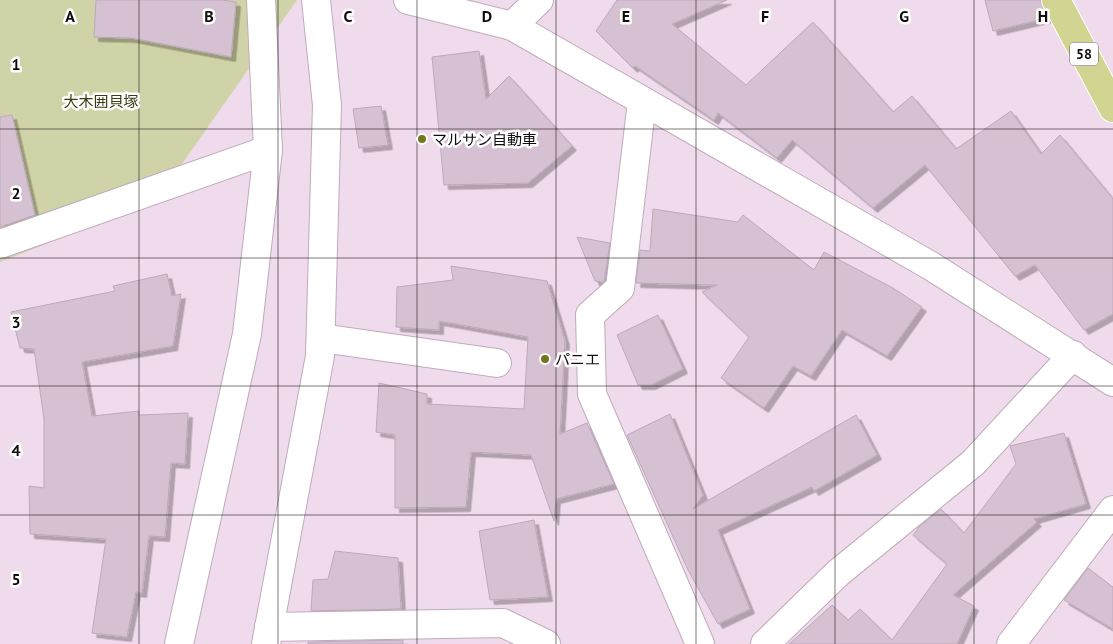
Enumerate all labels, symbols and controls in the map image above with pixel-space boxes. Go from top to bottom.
text: A [65,6,75,26]
text: B [204,6,214,26]
text: C [344,6,353,26]
text: D [482,6,492,26]
text: E [622,6,630,26]
text: F [761,6,769,26]
text: G [899,6,909,26]
text: H [1038,6,1048,26]
road number: 58 [1070,42,1098,66]
text: 1 [11,54,21,74]
park label: 大木囲貝塚 [63,92,139,111]
place label: マルサン自動車 [432,130,537,149]
marker: マルサン自動車 [416,133,428,145]
text: 2 [11,183,21,203]
text: 3 [11,312,21,332]
place label: パニエ [555,350,600,369]
marker: パニエ [539,353,551,365]
text: 4 [11,440,21,460]
text: 5 [11,569,21,589]

